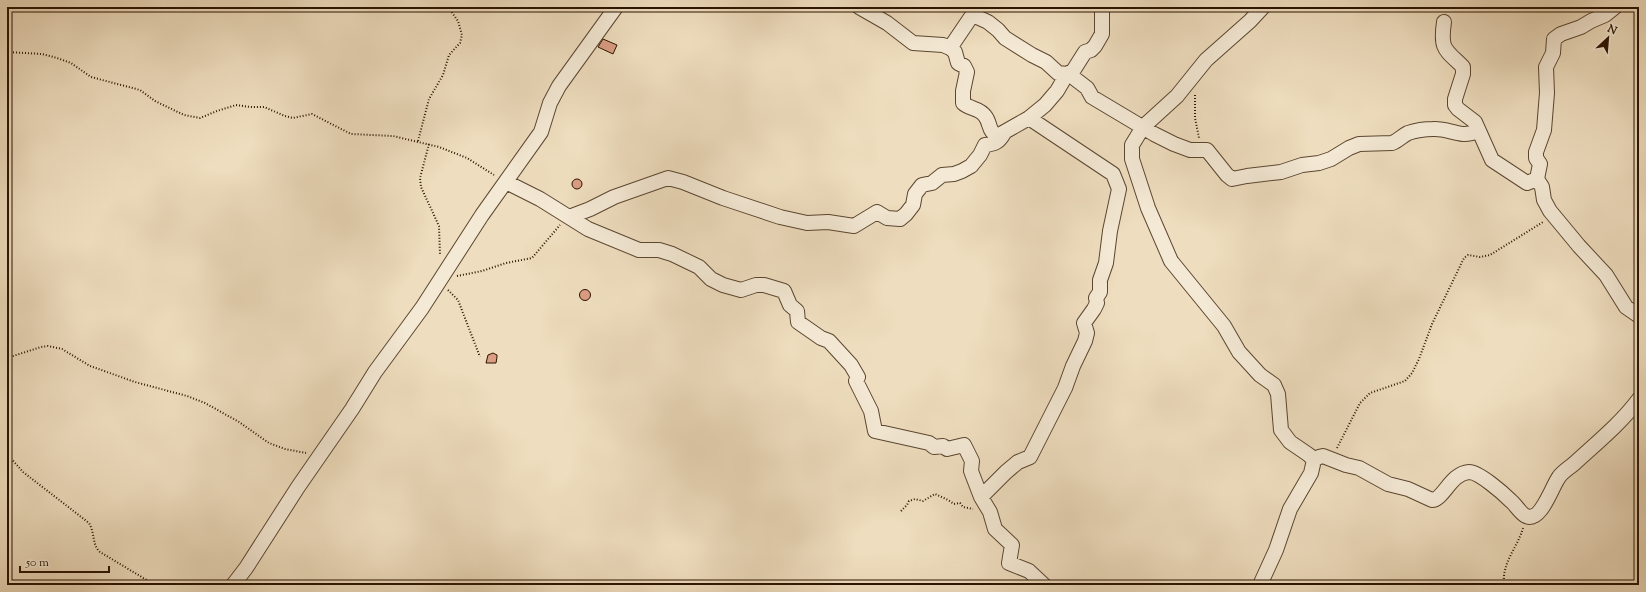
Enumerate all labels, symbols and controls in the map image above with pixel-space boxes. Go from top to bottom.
north arrow [1588,18,1628,58]
text: N [1604,20,1620,39]
scale bar [20,548,109,574]
text: 50 m [25,554,49,572]

